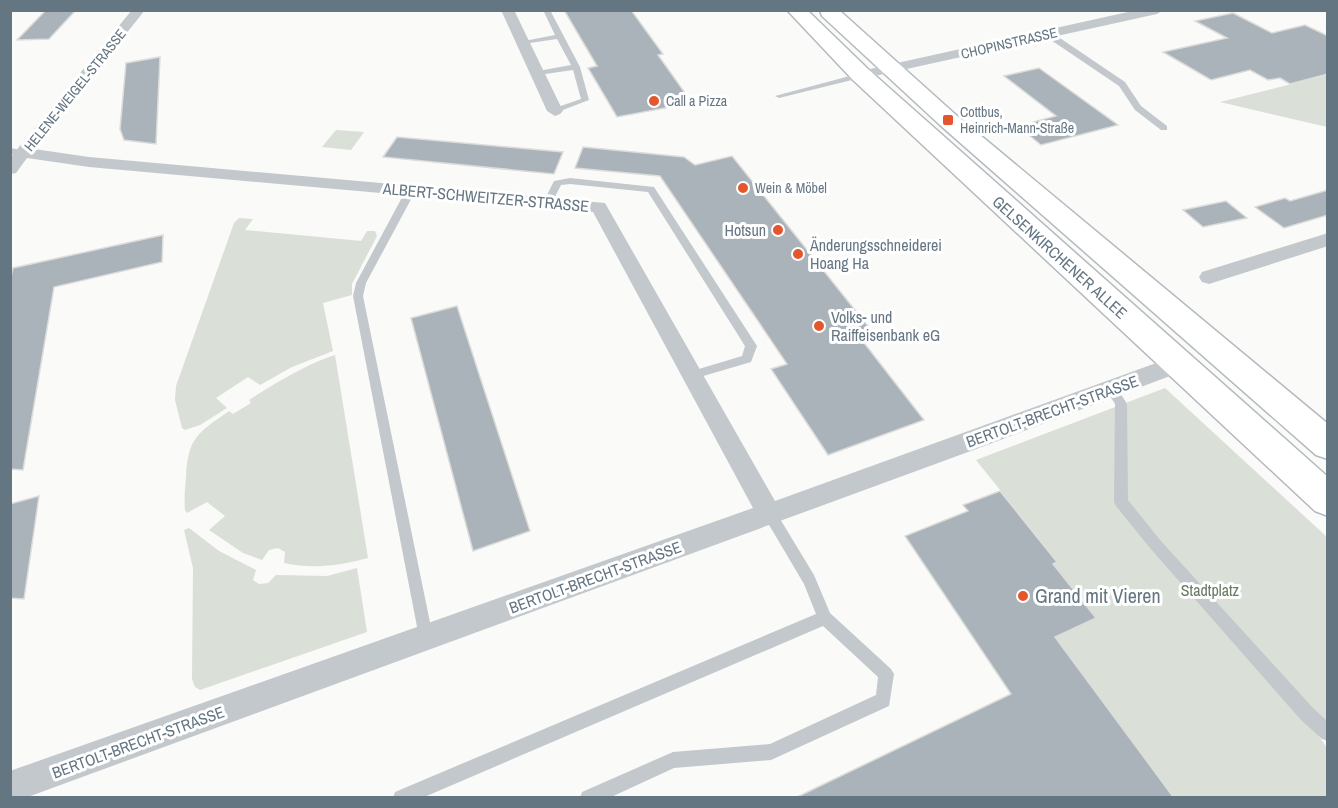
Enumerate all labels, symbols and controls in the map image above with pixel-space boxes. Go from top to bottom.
street label: CHOPINSTRASSE [959,23,1059,63]
street label: HELENE-WEIGEL-STRASSE [20,25,130,155]
place label: Call a Pizza [666,92,728,110]
marker: Call a Pizza [647,94,661,108]
place label: Cottbus, Heinrich-Mann-Straße [960,103,1074,137]
marker: Cottbus, Heinrich-Mann-Straße [941,113,955,127]
street label: ALBERT-SCHWEITZER-STRASSE [381,177,590,217]
place label: Wein & Möbel [755,179,827,197]
marker: Wein & Möbel [736,181,750,195]
street label: GELSENKIRCHENER ALLEE [988,191,1132,323]
place label: Hotsun [724,219,766,241]
marker: Hotsun [771,223,785,237]
place label: Änderungsschneiderei Hoang Ha [809,234,942,274]
marker: Änderungsschneiderei Hoang Ha [791,247,805,261]
place label: Volks- und Raiffeisenbank eG [831,306,940,346]
marker: Volks- und Raiffeisenbank eG [812,319,826,333]
street label: BERTOLT-BRECHT-STRASSE [963,370,1141,452]
street label: BERTOLT-BRECHT-STRASSE [506,536,684,618]
park label: Stadtplatz [1181,579,1240,601]
place label: Grand mit Vieren [1035,582,1161,609]
marker: Grand mit Vieren [1016,589,1030,603]
street label: BERTOLT-BRECHT-STRASSE [49,701,227,783]

